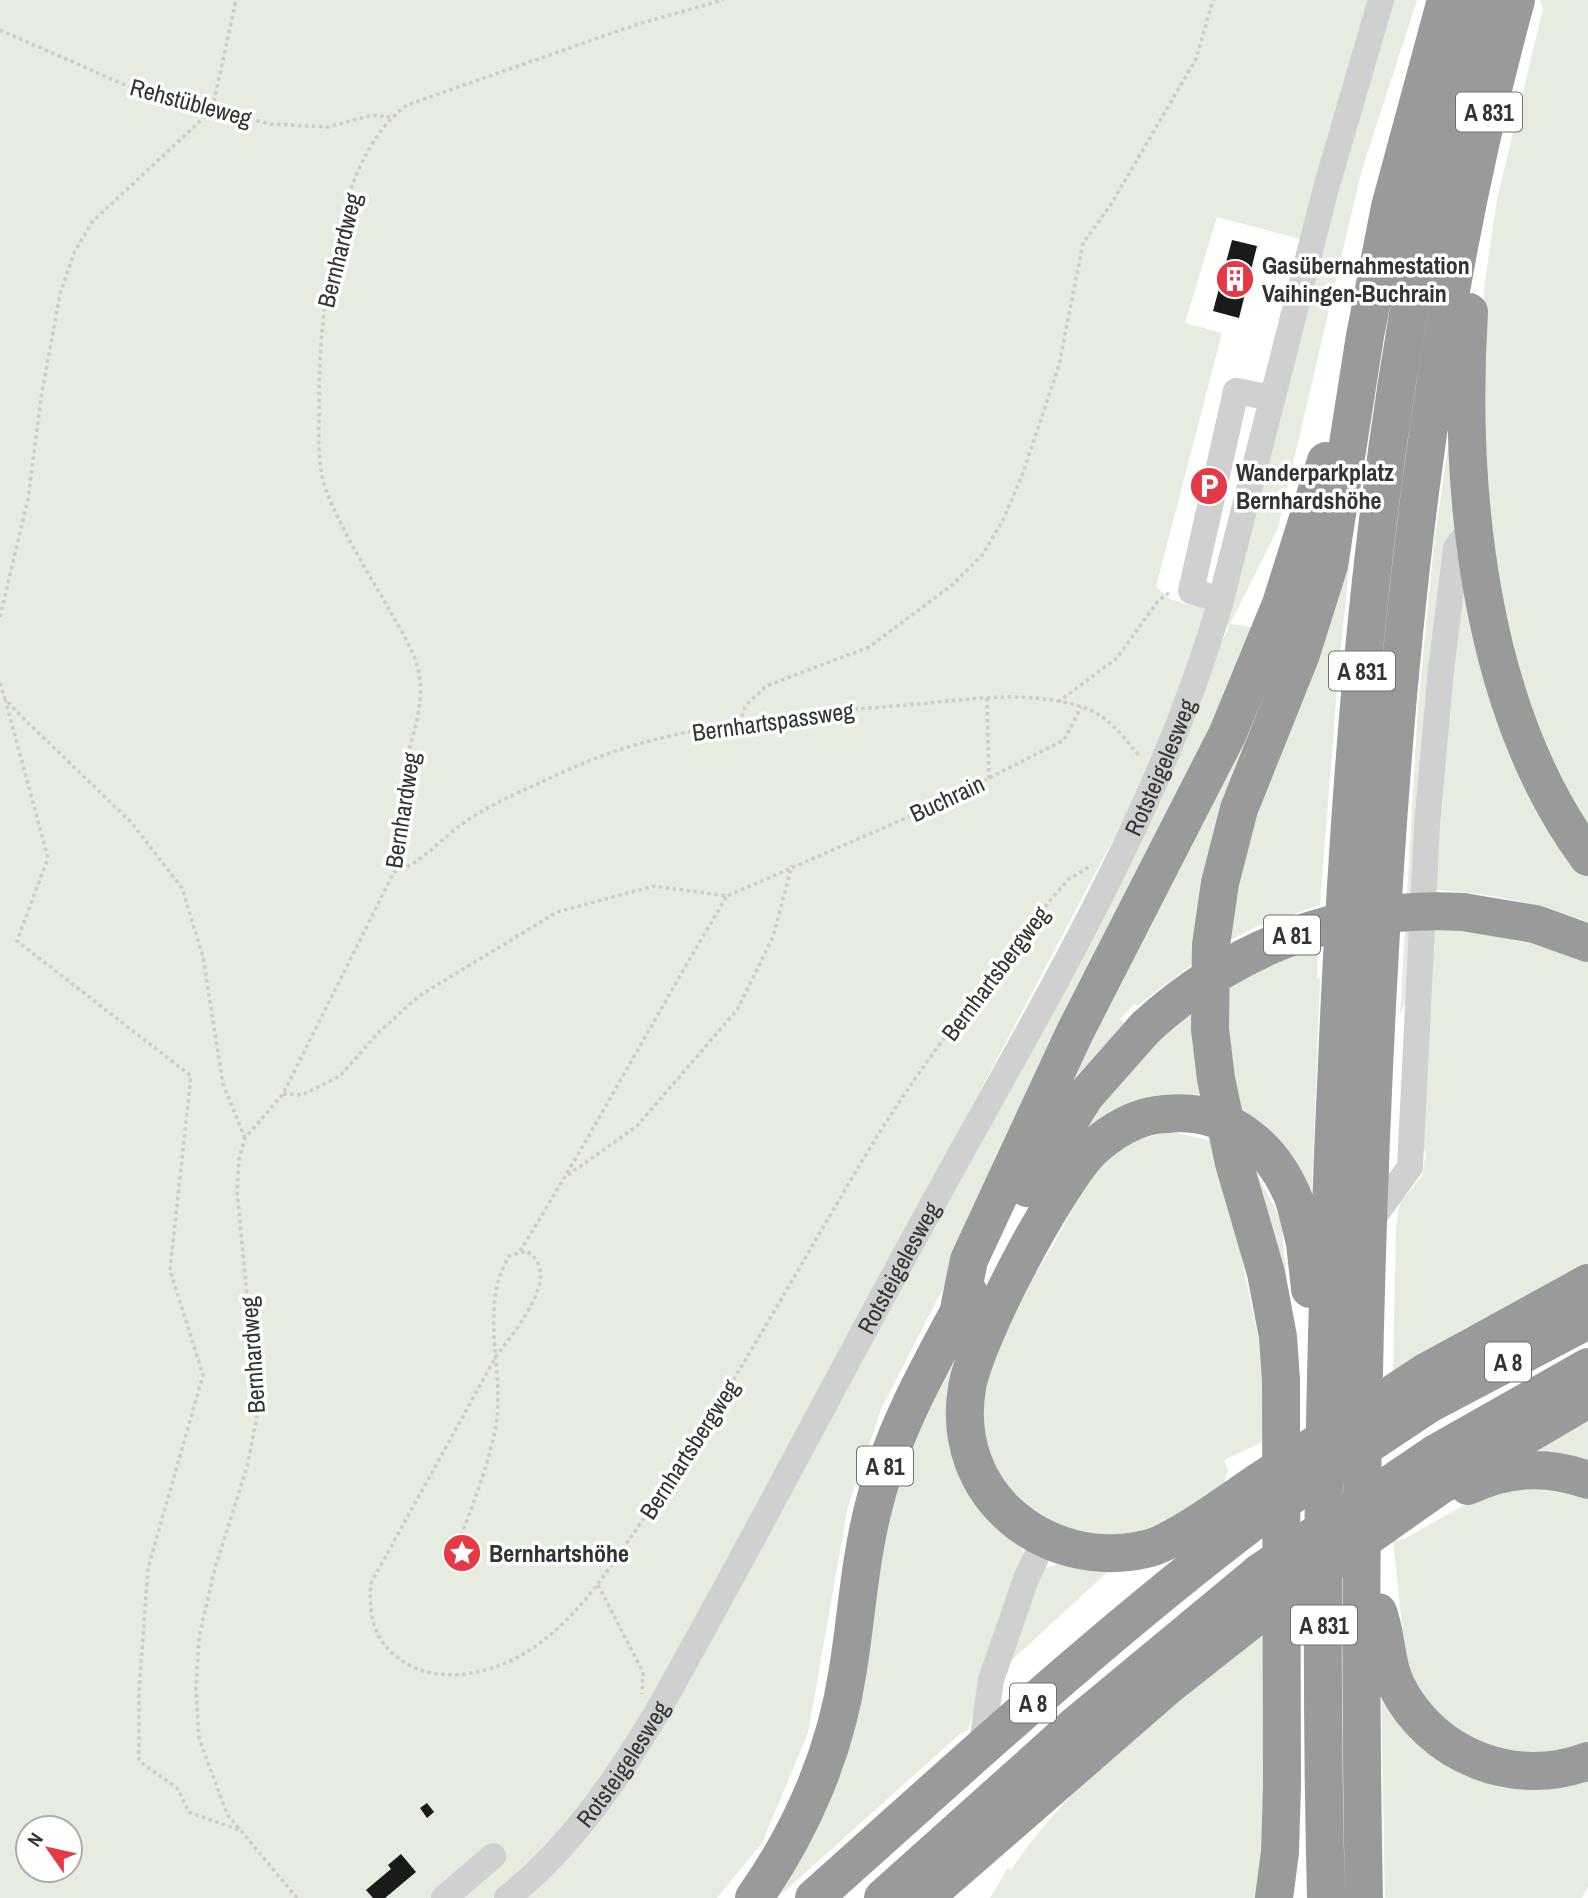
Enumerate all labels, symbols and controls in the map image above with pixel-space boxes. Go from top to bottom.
street label: Rehstübleweg [127,70,255,134]
road number: A 831 [1456,92,1522,132]
street label: Bernhardweg [309,189,369,311]
place label: Gasübernahmestation Vaihingen-Buchrain [1262,249,1470,309]
building icon: Gasübernahmestation Vaihingen-Buchrain [1214,258,1256,300]
place label: Wanderparkplatz Bernhardshöhe [1236,456,1394,516]
parking icon: Wanderparkplatz Bernhardshöhe [1188,465,1230,507]
road number: A 831 [1329,652,1395,691]
street label: Bernhartspassweg [690,694,856,748]
street label: Rotsteigelesweg [1116,694,1203,841]
street label: Bernhardweg [377,750,427,870]
street label: Buchrain [905,767,989,829]
street label: Bernhartsbergweg [934,899,1056,1047]
road number: A 81 [1264,916,1320,954]
street label: Rotsteigelesweg [849,1196,947,1339]
street label: Bernhardweg [232,1295,272,1415]
road number: A 8 [1485,1343,1531,1382]
street label: Bernhartsbergweg [632,1373,746,1525]
road number: A 81 [857,1446,913,1485]
place icon: Bernhartshöhe [441,1532,483,1574]
place label: Bernhartshöhe [489,1537,629,1569]
road number: A 831 [1291,1606,1357,1644]
road number: A 8 [1010,1684,1056,1722]
street label: Rotsteigelesweg [569,1695,676,1834]
north arrow [14,1814,84,1884]
text: N [21,1828,49,1851]

